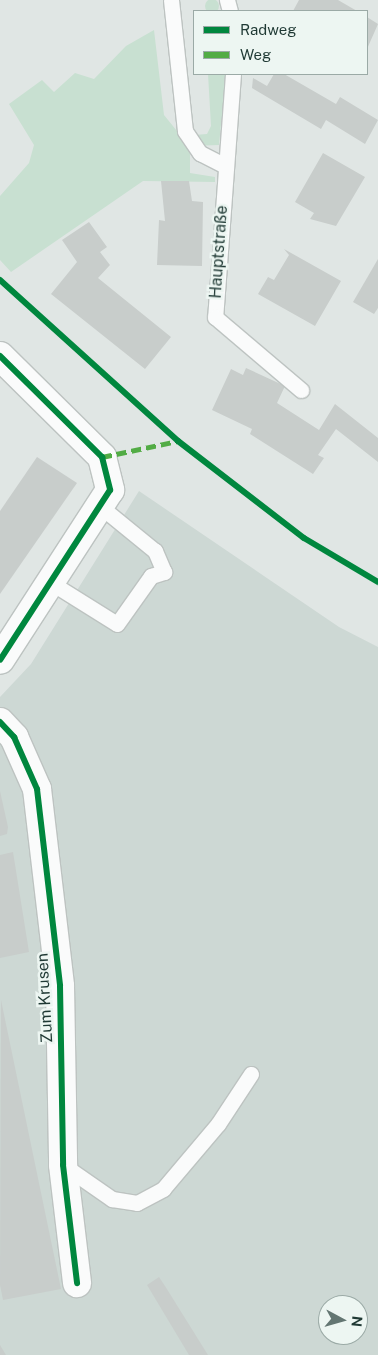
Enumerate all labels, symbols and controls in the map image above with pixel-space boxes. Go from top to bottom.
legend [193,10,368,75]
text: Radweg [240,21,297,38]
text: Weg [240,46,271,63]
street label: Hauptstraße [206,205,232,299]
street label: Zum Krusen [33,953,57,1043]
north arrow [318,1295,368,1345]
text: N [348,1315,365,1328]

